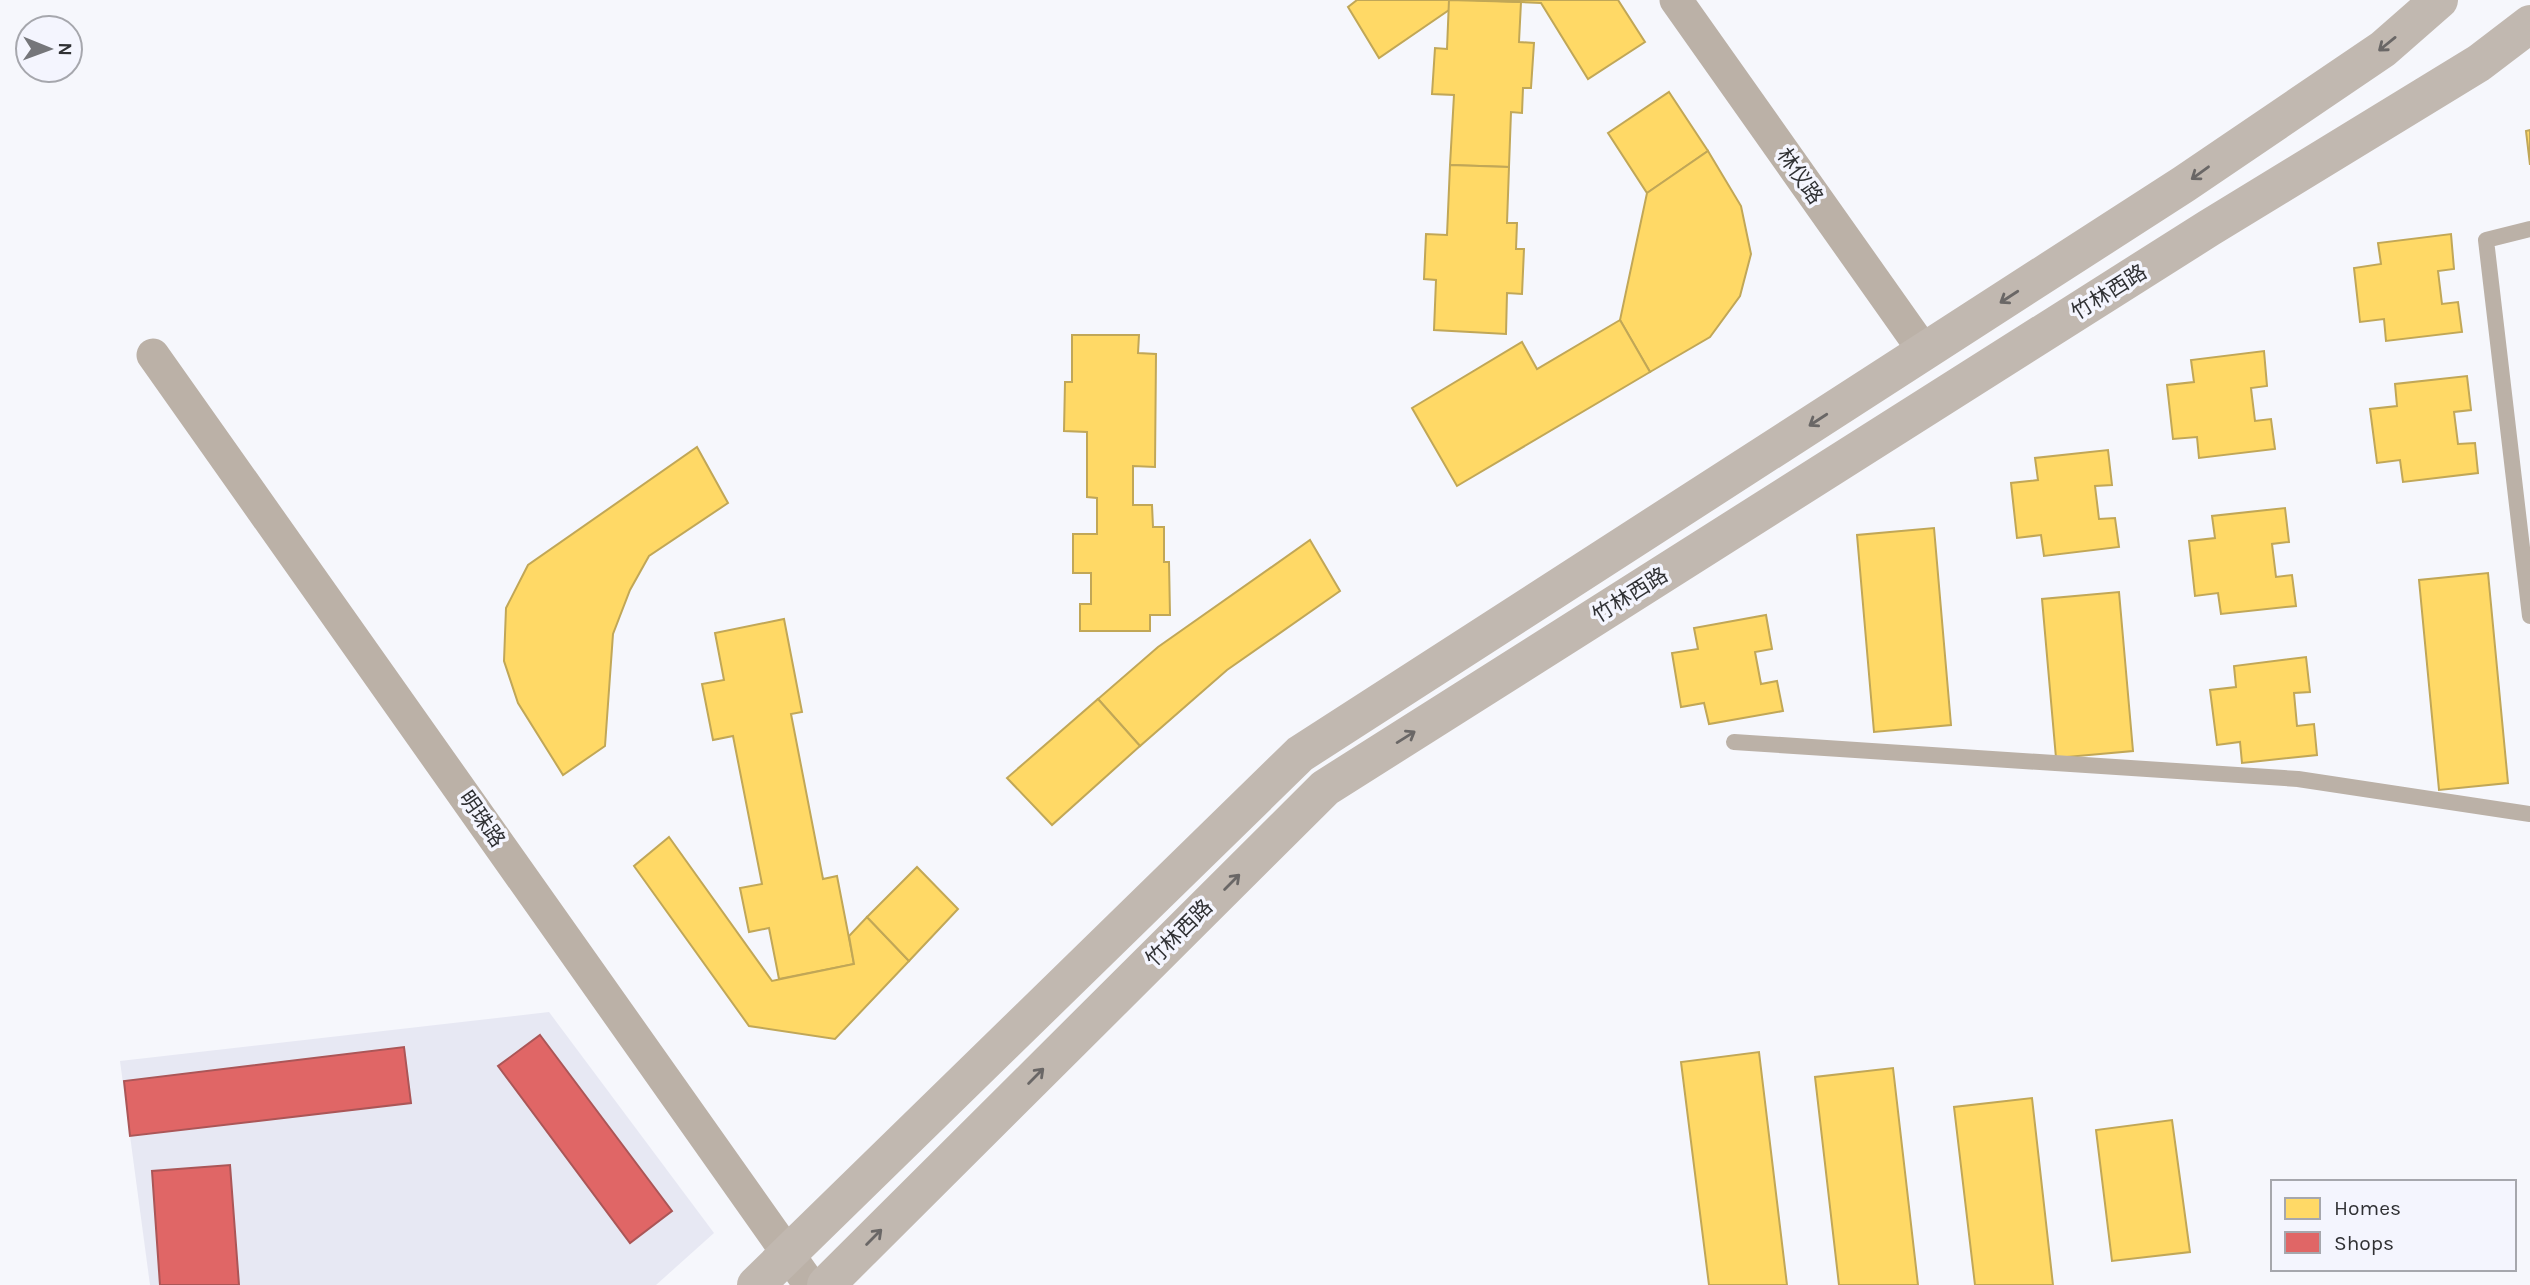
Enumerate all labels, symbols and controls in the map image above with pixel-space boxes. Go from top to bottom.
north arrow [14,14,84,84]
one-way arrow [2379,37,2397,52]
text: N [54,42,76,56]
street label: 林仪路 [1772,143,1828,209]
one-way arrow [2191,165,2209,180]
street label: 竹林西路 [2067,260,2151,324]
one-way arrow [2000,289,2019,304]
one-way arrow [1808,413,1828,427]
street label: 竹林西路 [1588,563,1672,627]
one-way arrow [1396,730,1415,745]
street label: 明珠路 [454,786,510,852]
one-way arrow [1223,873,1240,890]
street label: 竹林西路 [1141,895,1217,971]
one-way arrow [1027,1068,1044,1085]
legend [2271,1180,2516,1271]
text: Homes [2334,1196,2401,1220]
one-way arrow [866,1229,883,1246]
text: Shops [2334,1231,2394,1255]

